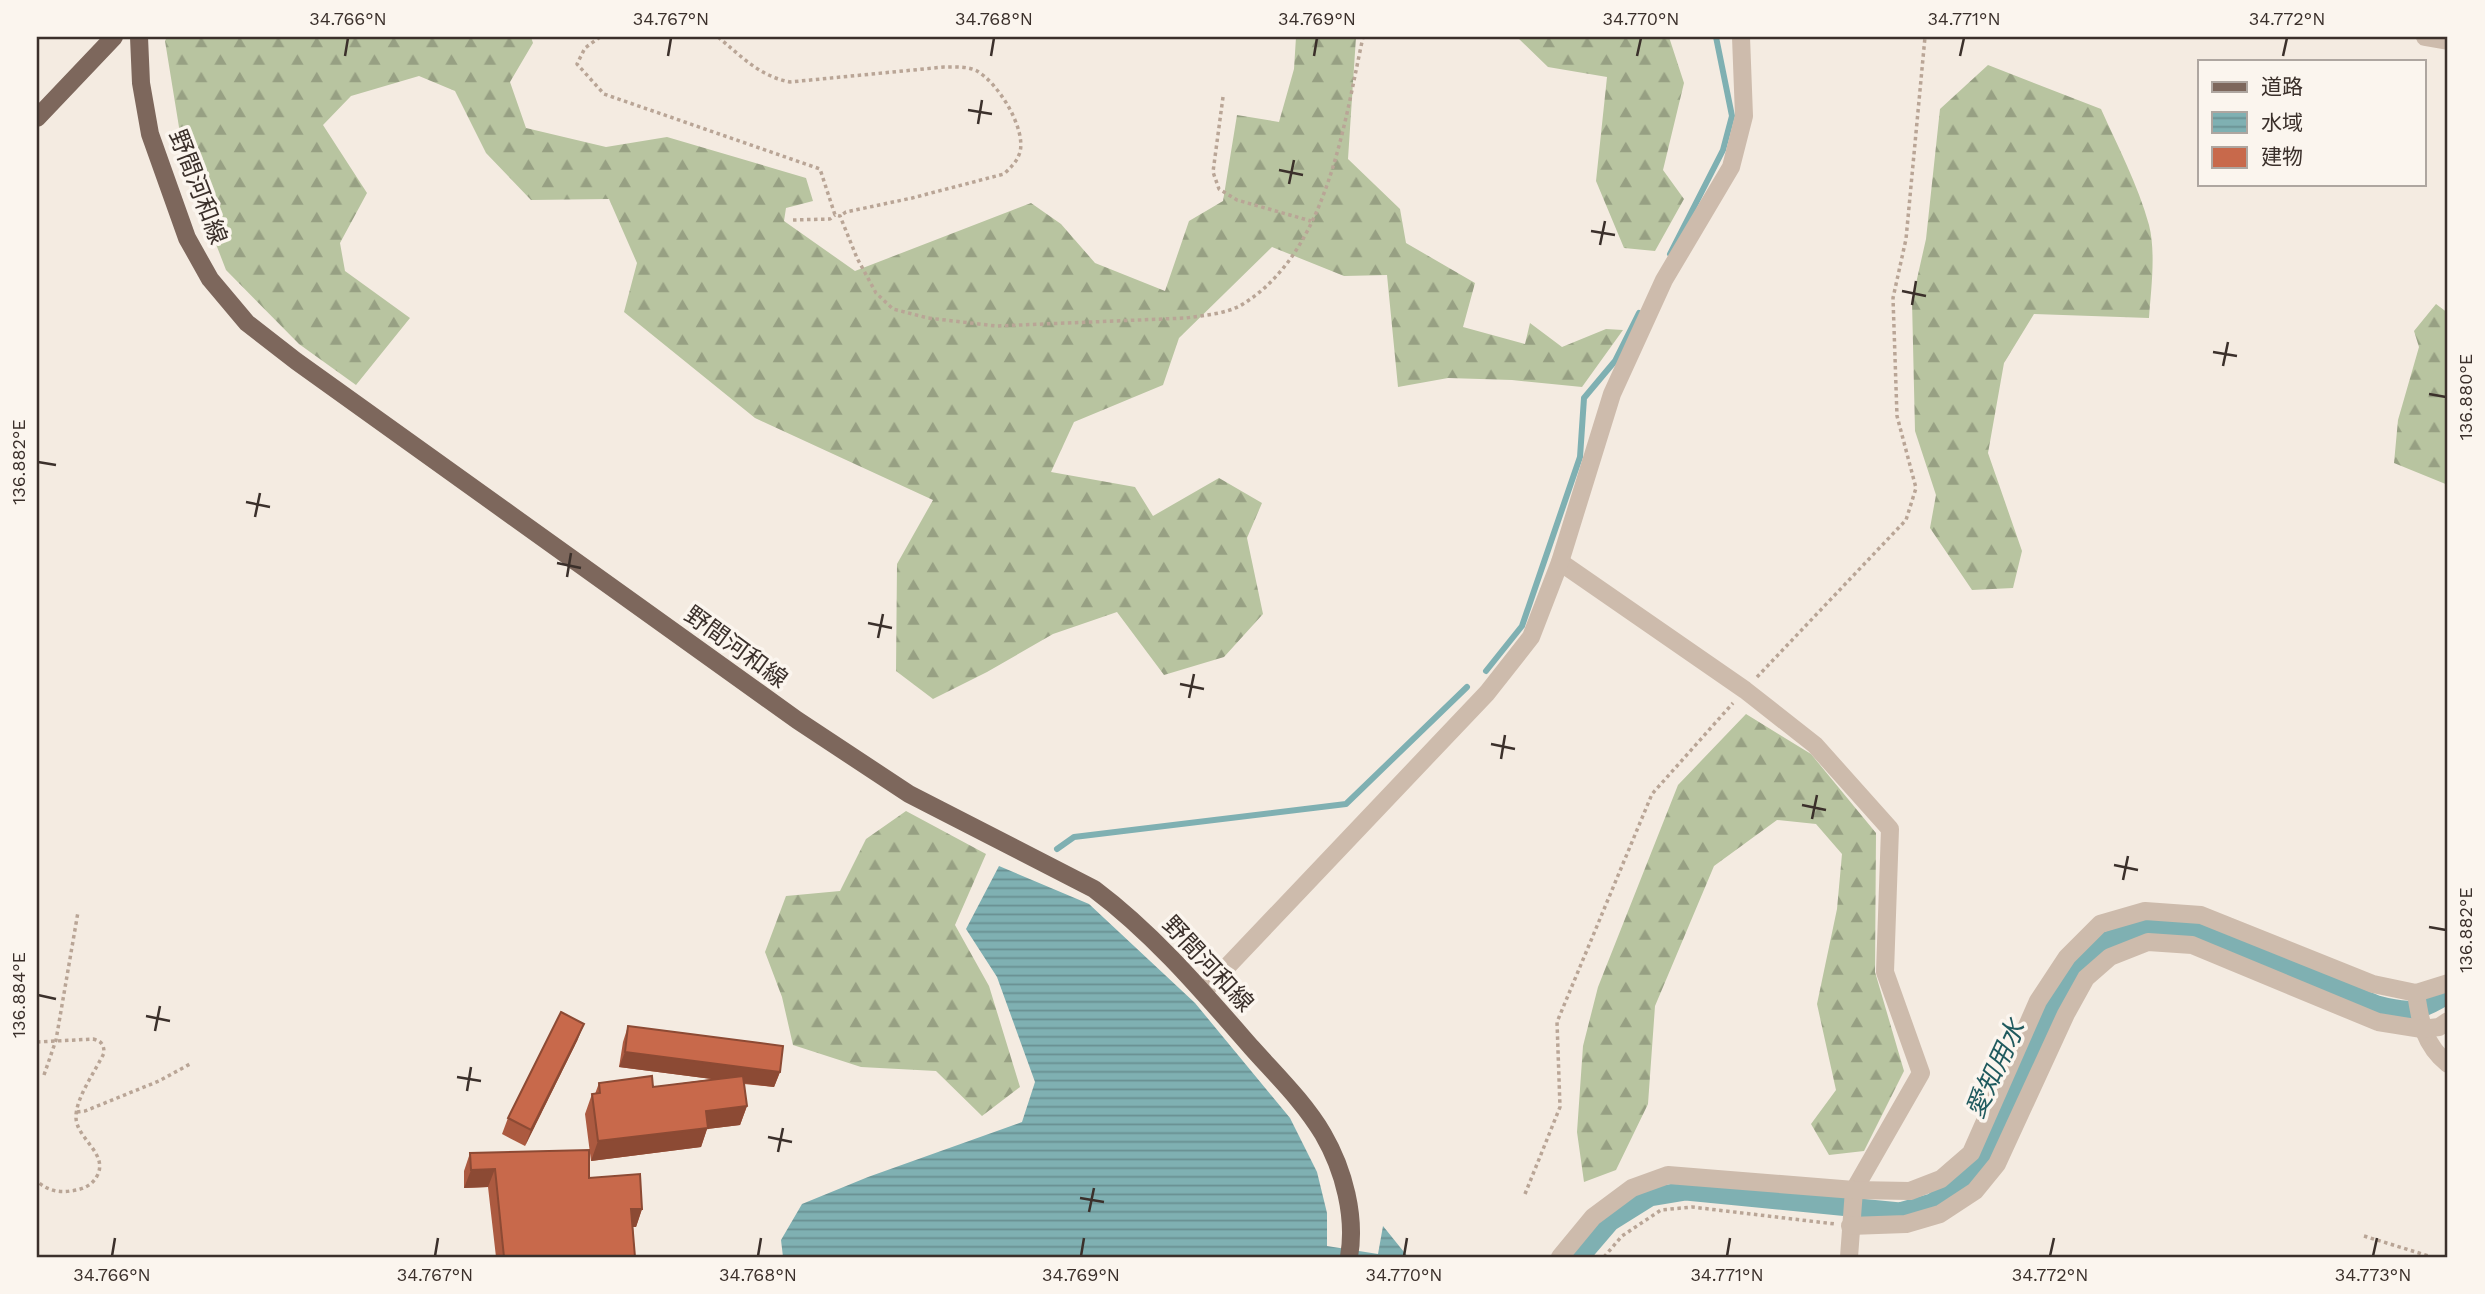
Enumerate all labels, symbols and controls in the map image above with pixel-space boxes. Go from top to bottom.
text: 34.766°N [309,8,387,29]
text: 34.767°N [633,8,709,29]
text: 34.768°N [955,8,1033,29]
text: 34.769°N [1278,8,1356,29]
text: 34.770°N [1602,8,1680,29]
text: 34.771°N [1927,8,2001,29]
text: 34.772°N [2249,8,2325,29]
legend [2198,60,2426,186]
text: 道路 [2261,74,2303,99]
text: 水域 [2261,110,2303,135]
street label: 野間河和線 [163,126,233,248]
text: 建物 [2261,144,2303,169]
text: 136.880°E [2455,354,2476,440]
text: 136.882°E [8,419,29,505]
street label: 野間河和線 [679,600,793,694]
text: 136.882°E [2455,887,2476,973]
street label: 野間河和線 [1157,911,1259,1017]
text: 136.884°E [8,952,29,1038]
water label: 愛知用水 [1959,1013,2032,1122]
text: 34.766°N [73,1264,151,1285]
text: 34.767°N [397,1264,473,1285]
text: 34.768°N [719,1264,797,1285]
text: 34.769°N [1042,1264,1120,1285]
text: 34.770°N [1365,1264,1443,1285]
text: 34.771°N [1690,1264,1764,1285]
text: 34.772°N [2012,1264,2088,1285]
text: 34.773°N [2335,1264,2411,1285]

